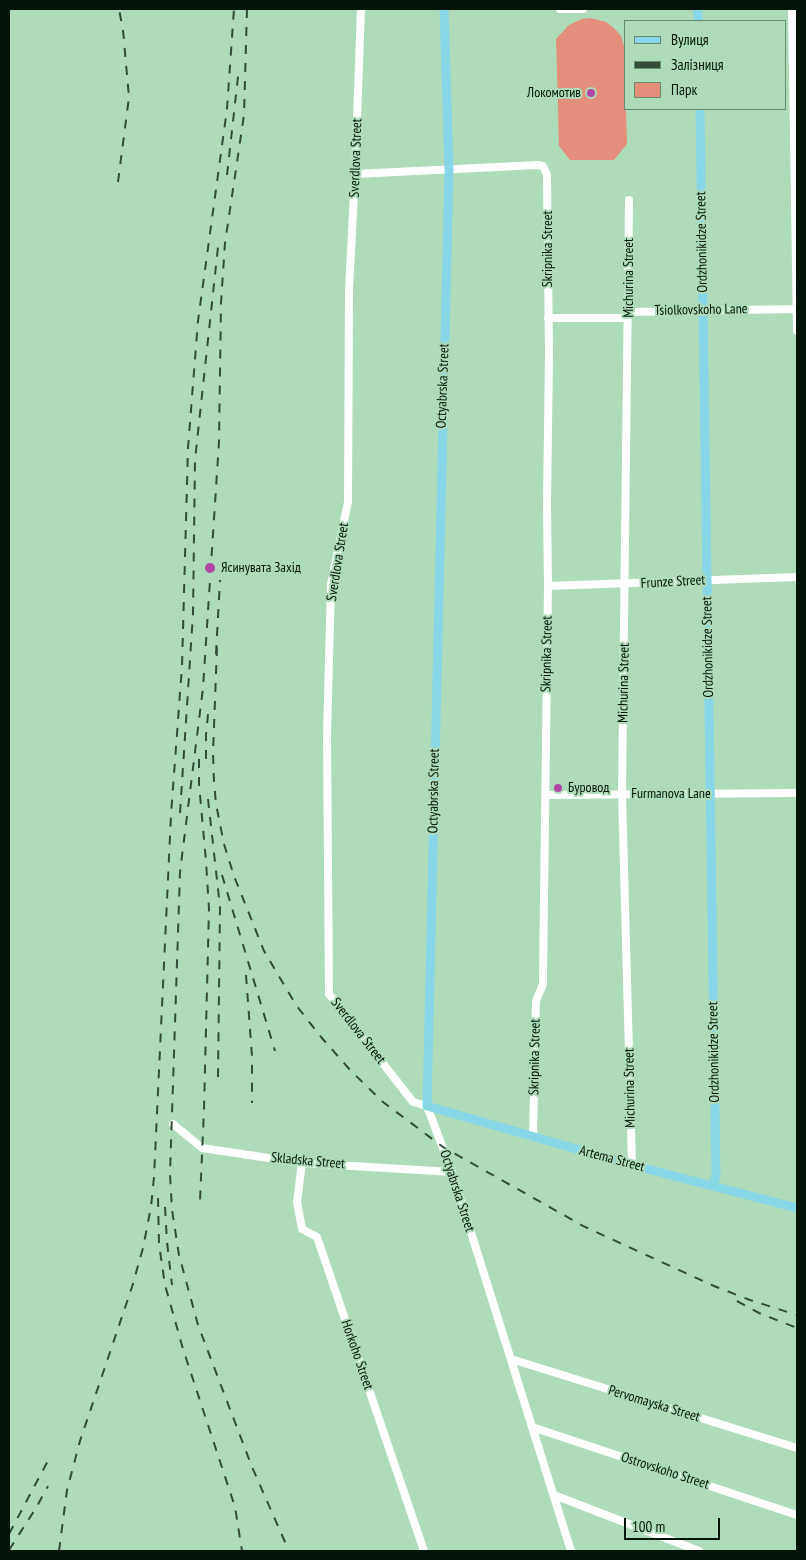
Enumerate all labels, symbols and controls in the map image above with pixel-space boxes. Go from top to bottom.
legend [624,20,786,110]
text: Вулиця [671,30,709,49]
text: Залізниця [671,55,724,74]
text: Парк [671,80,697,99]
place label: Локомотив [527,85,581,101]
marker: Локомотив [585,87,597,99]
street label: Sverdlova Street [346,118,366,198]
street label: Ordzhonikidze Street [693,191,711,293]
street label: Skripnika Street [540,211,556,287]
street label: Michurina Street [621,238,637,318]
street label: Tsiolkovskoho Lane [654,301,748,319]
street label: Octyabrska Street [433,343,453,429]
street label: Sverdlova Street [324,522,352,602]
place label: Ясинувата Захід [221,560,301,576]
marker: Ясинувата Захід [203,561,217,575]
street label: Frunze Street [640,572,706,592]
street label: Ordzhonikidze Street [699,596,717,698]
street label: Skripnika Street [538,616,556,692]
street label: Michurina Street [615,643,633,723]
street label: Octyabrska Street [425,748,443,834]
place label: Буровод [568,780,609,796]
marker: Буровод [552,782,564,794]
street label: Furmanova Lane [631,786,711,802]
street label: Sverdlova Street [327,995,389,1067]
street label: Ordzhonikidze Street [705,1001,723,1103]
street label: Skripnika Street [526,1019,544,1095]
street label: Michurina Street [621,1048,639,1128]
street label: Artema Street [577,1142,647,1176]
street label: Octyabrska Street [436,1148,478,1234]
street label: Skladska Street [270,1149,346,1173]
street label: Horkoho Street [337,1318,377,1392]
street label: Pervomayska Street [606,1382,702,1426]
street label: Ostrovskoho Street [619,1449,711,1493]
scale bar [626,1508,722,1540]
text: 100 m [632,1517,665,1536]

